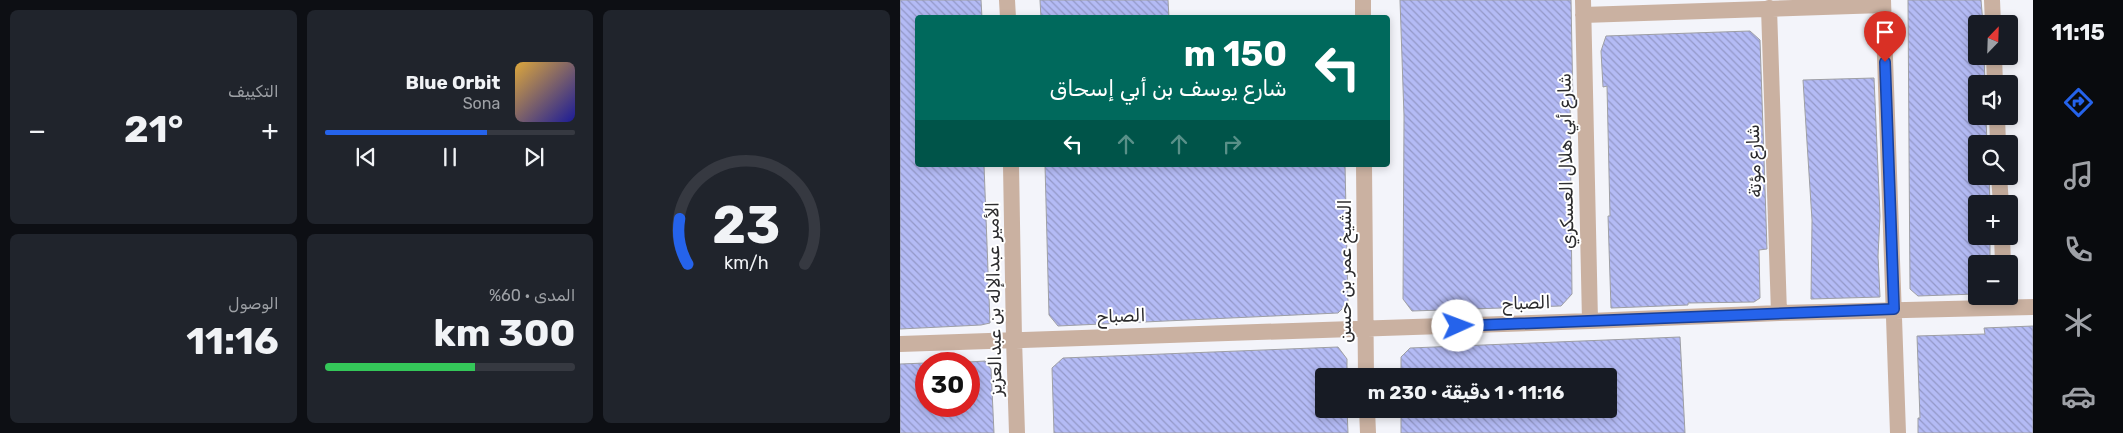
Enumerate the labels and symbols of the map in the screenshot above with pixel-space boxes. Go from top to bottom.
pin [1864,11,1906,62]
north arrow [1968,15,2018,65]
street label: شارع أبي هلال العسكري [1553,73,1581,249]
street label: شارع مؤتة [1742,124,1767,198]
street label: الشيخ عمر بن حسن [1334,199,1358,343]
street label: الأمير عبدالإله بن عبدالعزيز [981,202,1007,397]
street label: الصباح [1501,291,1551,316]
position arrow [1431,299,1483,351]
street label: الصباح [1096,304,1146,329]
speed limit sign: 30 [915,352,980,417]

